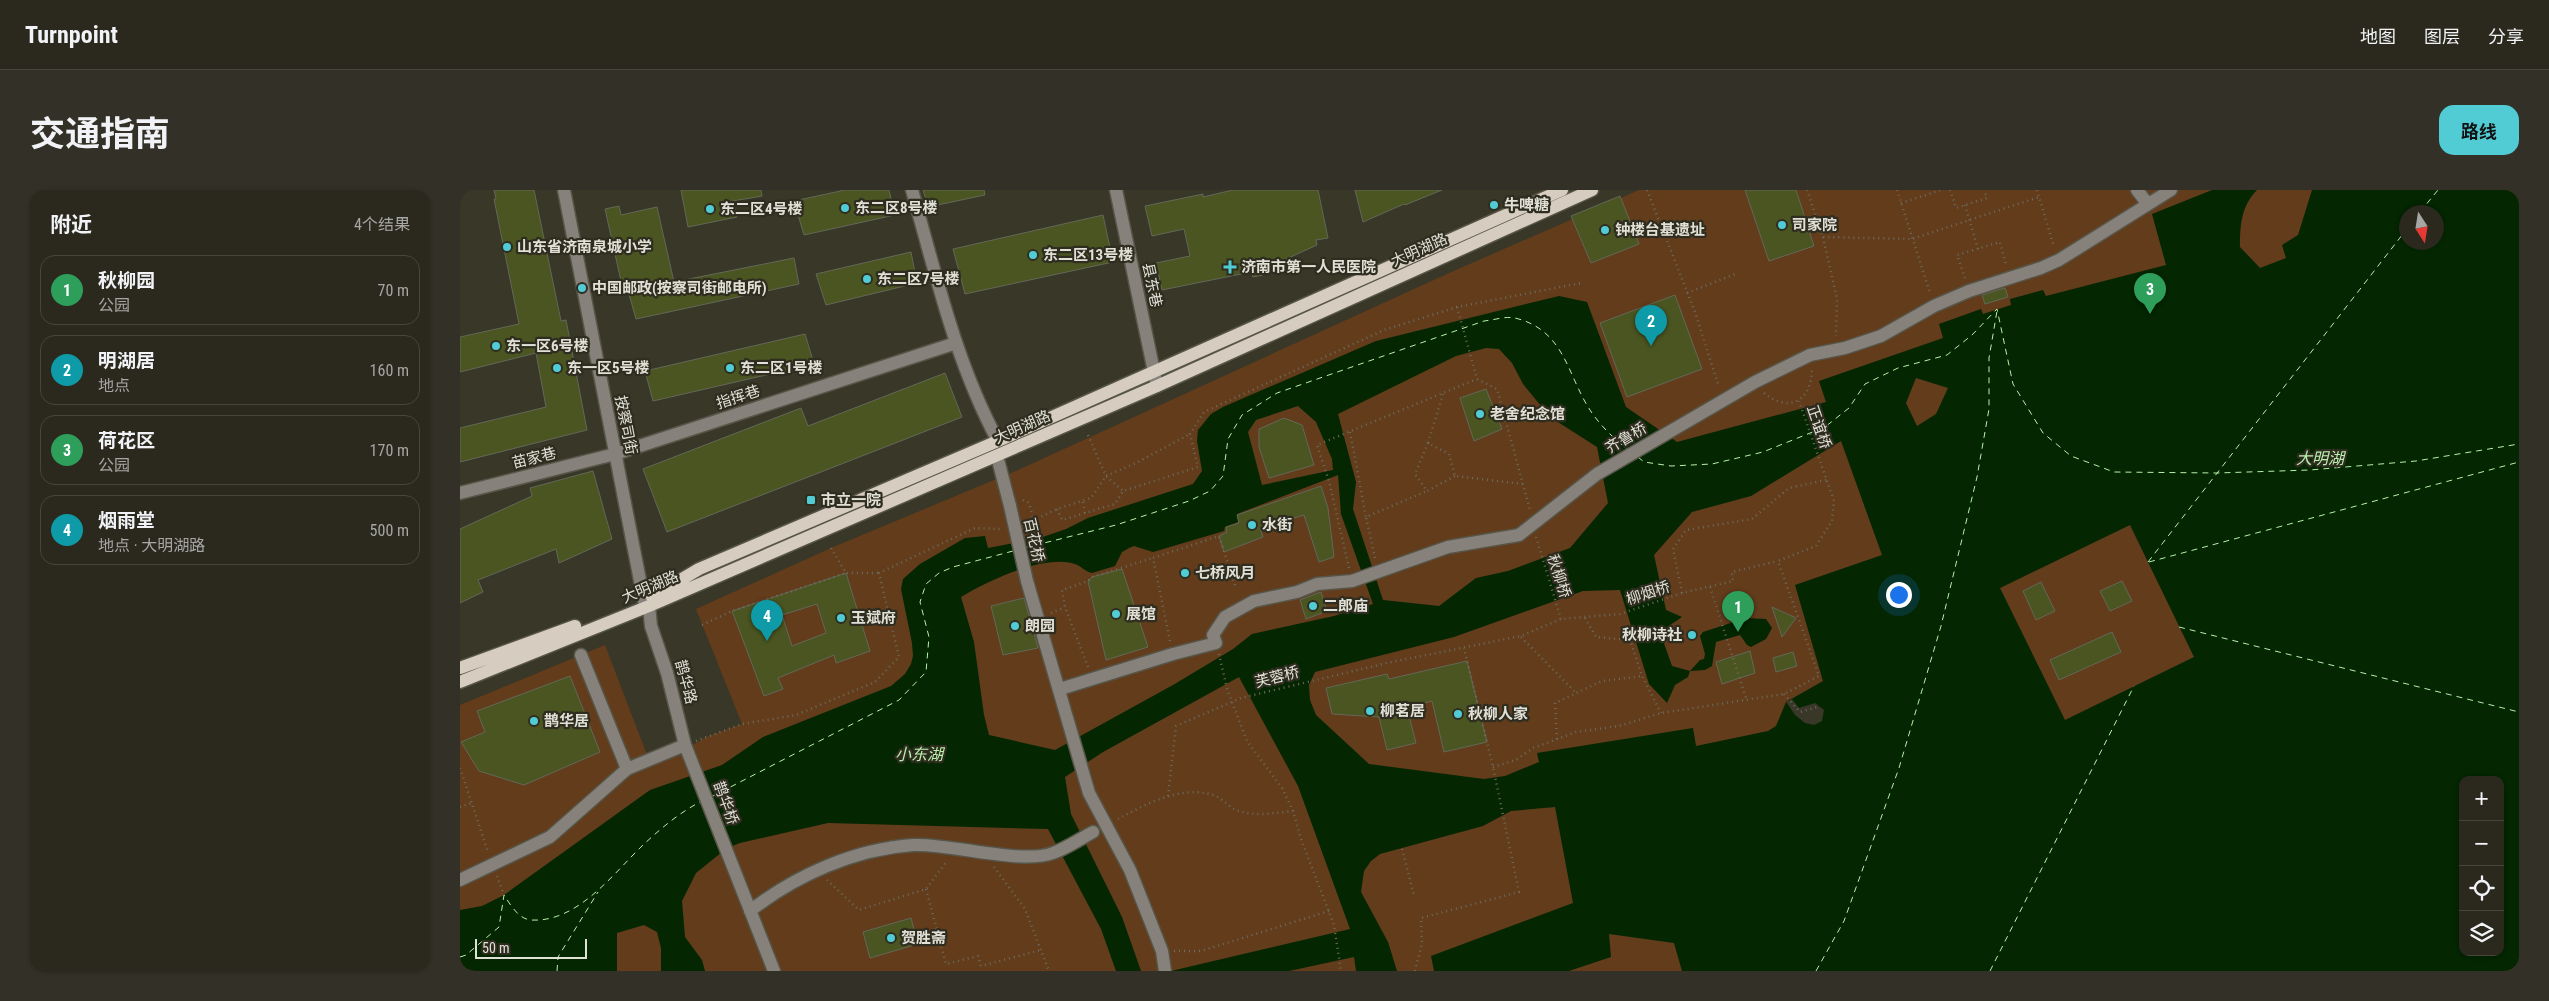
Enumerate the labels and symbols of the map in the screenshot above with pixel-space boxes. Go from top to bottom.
place label: 牛啤糖 [1504,196,1549,214]
place label: 东二区8号楼 [855,199,938,217]
marker: 牛啤糖 [1488,199,1500,211]
place label: 东二区4号楼 [720,200,803,218]
marker: 东二区8号楼 [839,202,851,214]
marker: 东二区4号楼 [704,203,716,215]
north arrow [2399,205,2444,250]
place label: 司家院 [1792,216,1837,234]
marker: 司家院 [1776,219,1788,231]
place label: 钟楼台基遗址 [1615,221,1705,239]
marker: 钟楼台基遗址 [1599,224,1611,236]
street label: 大明湖路 [1388,230,1450,270]
place label: 山东省济南泉城小学 [517,238,652,256]
marker: 山东省济南泉城小学 [501,241,513,253]
place label: 东二区13号楼 [1043,246,1133,264]
marker: 东二区13号楼 [1027,249,1039,261]
place label: 济南市第一人民医院 [1241,258,1376,276]
marker: 济南市第一人民医院 [1223,260,1237,274]
street label: 县东巷 [1139,261,1165,309]
place label: 东二区7号楼 [877,270,960,288]
marker: 东二区7号楼 [861,273,873,285]
pin: 3 [2134,273,2166,314]
place label: 中国邮政(按察司街邮电所) [592,279,767,297]
marker: 中国邮政(按察司街邮电所) [576,282,588,294]
pin: 2 [1635,305,1667,346]
place label: 东一区6号楼 [506,337,589,355]
marker: 东一区6号楼 [490,340,502,352]
place label: 东一区5号楼 [567,359,650,377]
place label: 东二区1号楼 [740,359,823,377]
marker: 东一区5号楼 [551,362,563,374]
marker: 东二区1号楼 [724,362,736,374]
street label: 指挥巷 [714,381,762,413]
street label: 按察司街 [611,394,641,456]
street label: 正谊桥 [1803,403,1835,451]
place label: 老舍纪念馆 [1490,405,1565,423]
street label: 大明湖路 [991,407,1053,447]
marker: 老舍纪念馆 [1474,408,1486,420]
street label: 齐鲁桥 [1602,419,1650,457]
street label: 苗家巷 [510,444,558,472]
water label: 大明湖 [2296,449,2347,468]
place label: 市立一院 [821,491,881,509]
marker: 市立一院 [805,494,817,506]
street label: 百花桥 [1020,516,1048,564]
place label: 水街 [1262,516,1292,534]
marker: 水街 [1246,519,1258,531]
street label: 秋柳桥 [1543,552,1575,600]
place label: 七桥风月 [1195,564,1255,582]
street label: 大明湖路 [619,567,681,607]
marker: 七桥风月 [1179,567,1191,579]
street label: 柳烟桥 [1624,577,1672,609]
your location [1886,582,1912,608]
pin: 1 [1722,591,1754,632]
place label: 二郎庙 [1323,597,1368,615]
pin: 4 [751,600,783,641]
marker: 二郎庙 [1307,600,1319,612]
place label: 展馆 [1126,605,1156,623]
marker: 展馆 [1110,608,1122,620]
place label: 玉斌府 [851,609,896,627]
marker: 玉斌府 [835,612,847,624]
place label: 朗园 [1025,617,1055,635]
marker: 朗园 [1009,620,1021,632]
place label: 秋柳诗社 [1622,626,1682,644]
marker: 秋柳诗社 [1686,629,1698,641]
street label: 鹊华路 [671,658,701,706]
street label: 芙蓉桥 [1253,663,1301,691]
place label: 柳茗居 [1380,702,1425,720]
marker: 柳茗居 [1364,705,1376,717]
place label: 秋柳人家 [1468,705,1528,723]
marker: 秋柳人家 [1452,708,1464,720]
place label: 鹊华居 [544,712,589,730]
marker: 鹊华居 [528,715,540,727]
water label: 小东湖 [895,745,946,764]
street label: 鹊华桥 [710,779,742,827]
place label: 贺胜斋 [901,929,946,947]
marker: 贺胜斋 [885,932,897,944]
scale bar [475,936,588,959]

